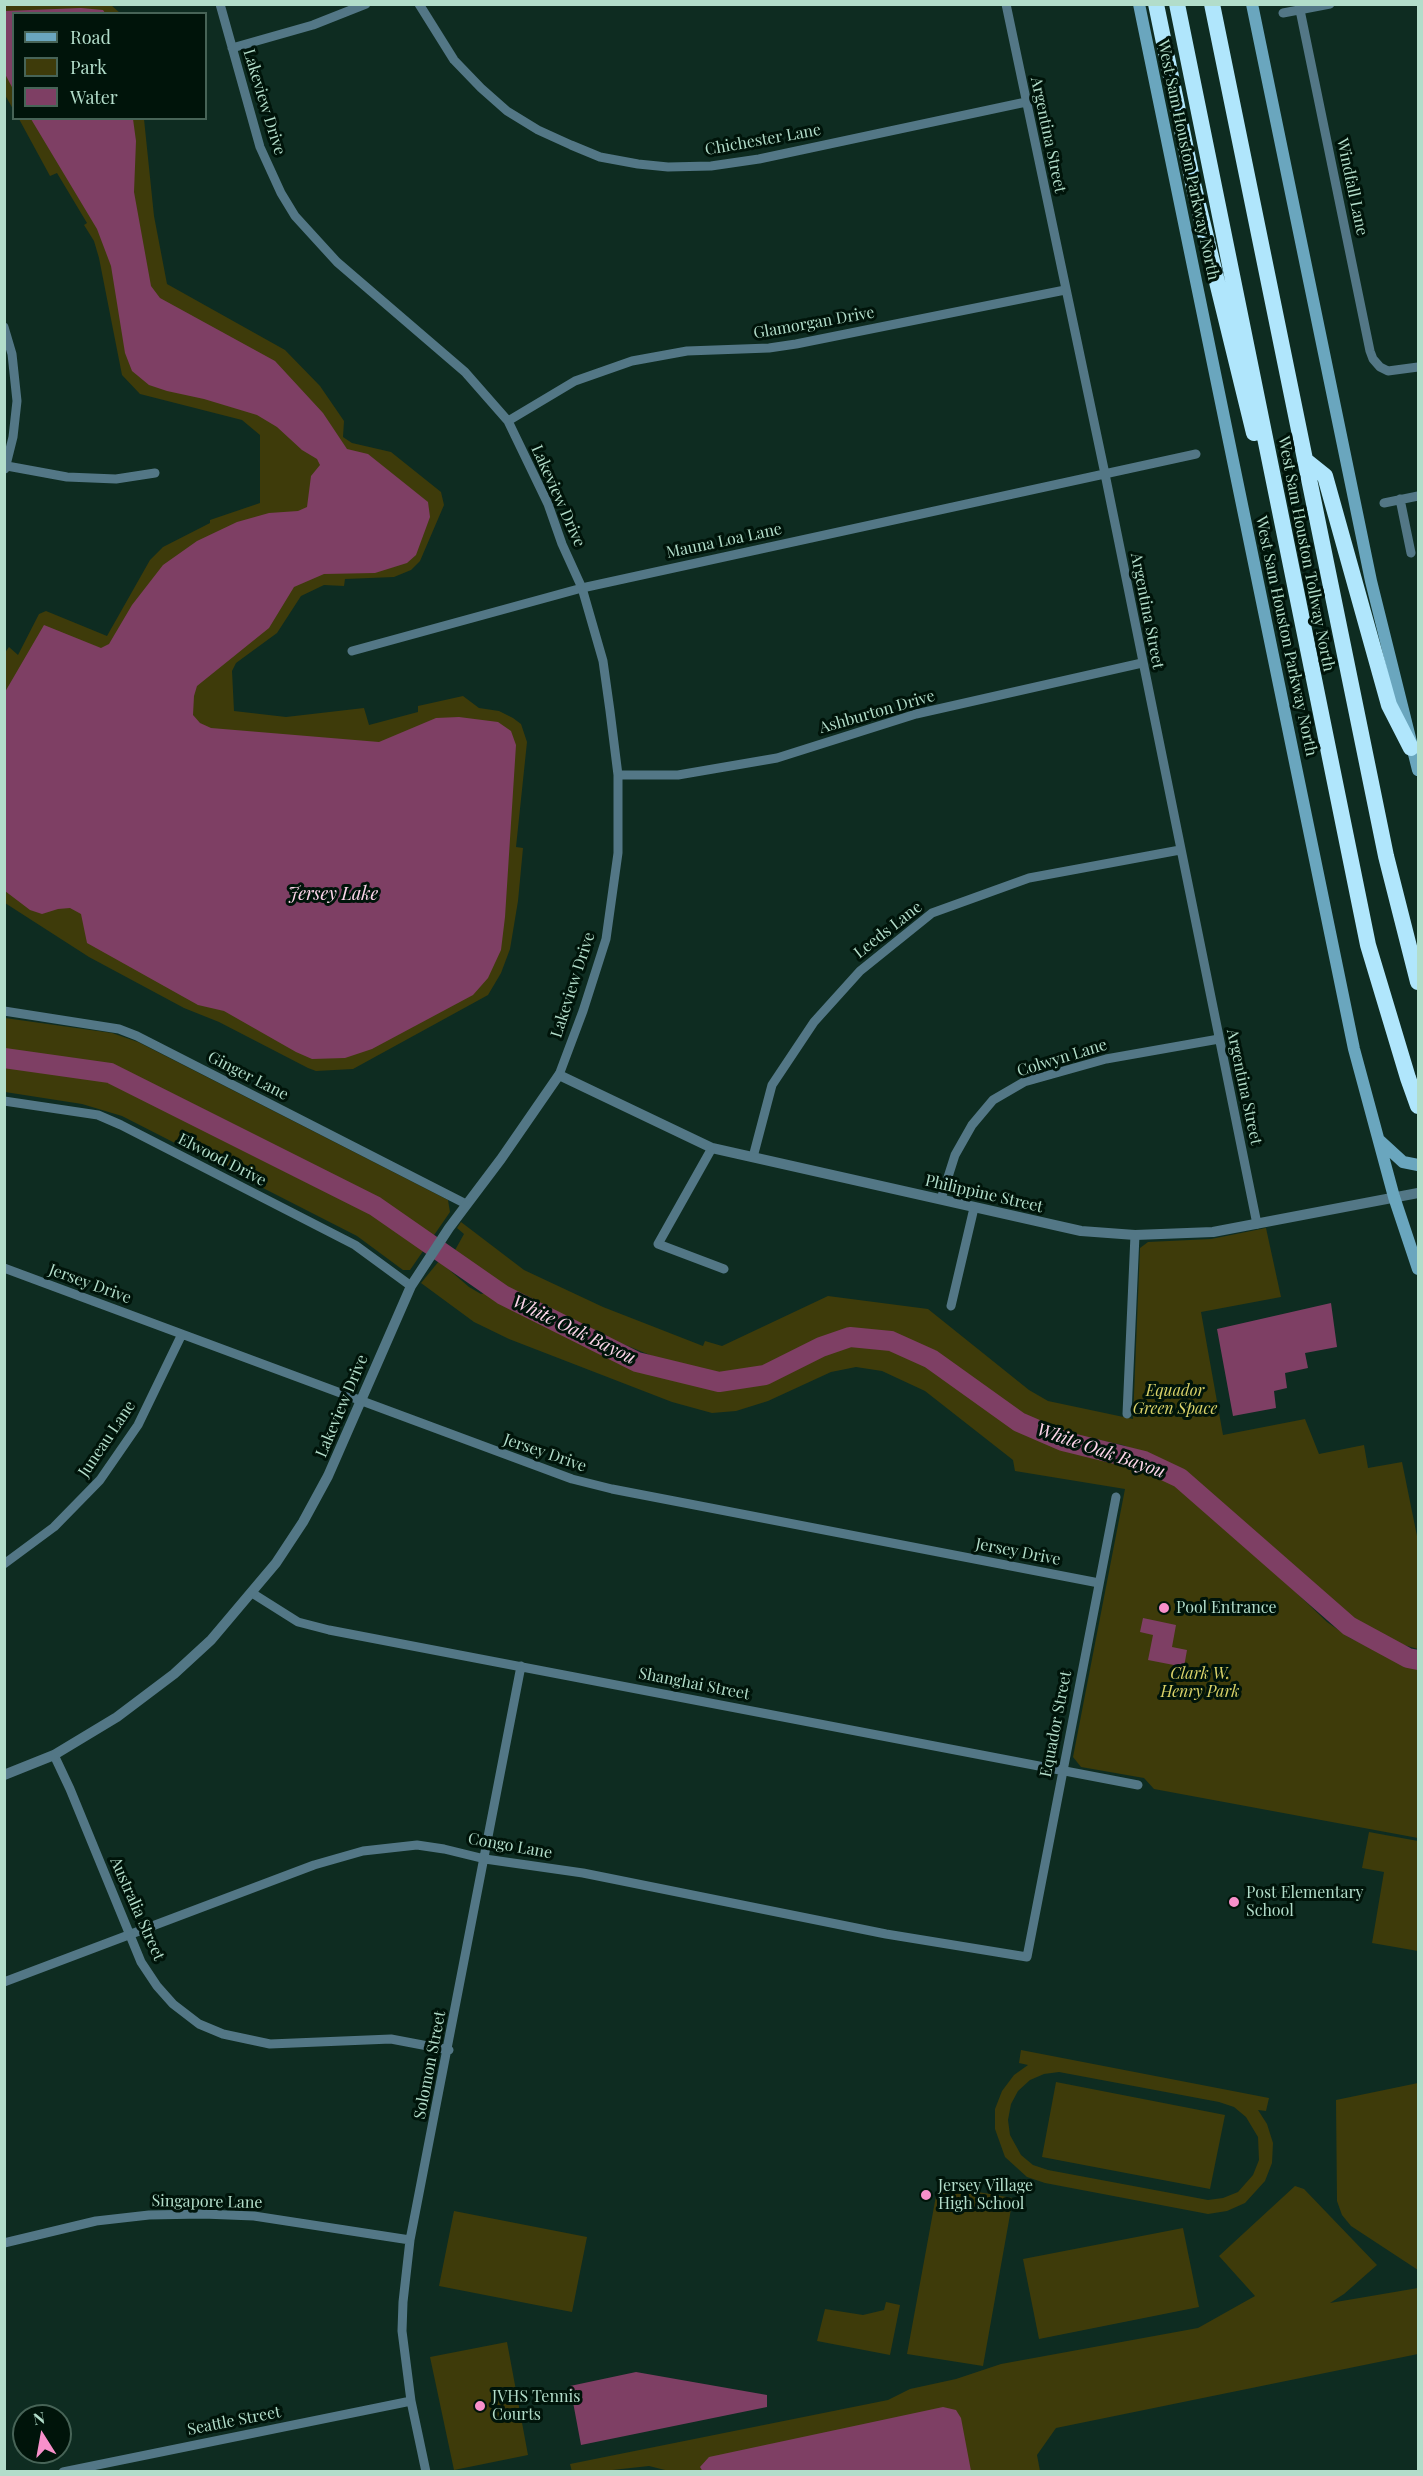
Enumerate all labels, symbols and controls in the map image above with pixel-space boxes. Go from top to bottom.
legend [12,12,207,120]
text: Road [70,25,111,49]
street label: West Sam Houston Parkway North [1153,38,1223,282]
street label: Lakeview Drive [239,47,289,157]
text: Park [70,55,107,79]
street label: Argentina Street [1026,75,1070,195]
text: Water [70,85,118,109]
street label: Chichester Lane [704,120,822,160]
street label: Windfall Lane [1332,137,1372,237]
street label: Glamorgan Drive [752,303,876,343]
street label: West Sam Houston Tollway North [1274,435,1338,673]
street label: Lakeview Drive [527,442,589,550]
street label: West Sam Houston Parkway North [1251,514,1321,758]
street label: Mauna Loa Lane [664,519,784,563]
street label: Argentina Street [1126,551,1168,671]
street label: Ashburton Drive [817,686,937,738]
water label: Jersey Lake [288,883,378,905]
street label: Leeds Lane [850,897,926,963]
street label: Lakeview Drive [547,930,599,1040]
street label: Argentina Street [1222,1027,1266,1147]
street label: Colwyn Lane [1015,1035,1109,1081]
street label: Ginger Lane [205,1048,291,1104]
street label: Elwood Drive [175,1130,269,1190]
street label: Philippine Street [923,1171,1045,1217]
street label: Jersey Drive [46,1260,134,1308]
water label: White Oak Bayou [509,1291,639,1369]
street label: Lakeview Drive [312,1352,372,1460]
park label: Equador Green Space [1133,1381,1217,1419]
street label: Juneau Lane [74,1397,140,1481]
water label: White Oak Bayou [1034,1419,1168,1483]
street label: Jersey Drive [501,1430,589,1476]
street label: Jersey Drive [974,1534,1062,1570]
place label: Pool Entrance [1176,1598,1277,1618]
marker: Pool Entrance [1157,1601,1171,1615]
street label: Shanghai Street [637,1664,751,1704]
park label: Clark W. Henry Park [1160,1664,1240,1702]
street label: Equador Street [1036,1669,1076,1779]
street label: Congo Lane [466,1829,554,1863]
street label: Australia Street [106,1854,168,1964]
place label: Post Elementary School [1246,1883,1364,1921]
marker: Post Elementary School [1227,1895,1241,1909]
street label: Solomon Street [410,2009,450,2121]
place label: Jersey Village High School [938,2176,1033,2214]
marker: Jersey Village High School [919,2188,933,2202]
street label: Singapore Lane [151,2191,263,2213]
place label: JVHS Tennis Courts [492,2387,580,2425]
marker: JVHS Tennis Courts [473,2399,487,2413]
street label: Seattle Street [186,2403,282,2439]
north arrow [12,2404,72,2464]
text: N [31,2406,47,2429]

